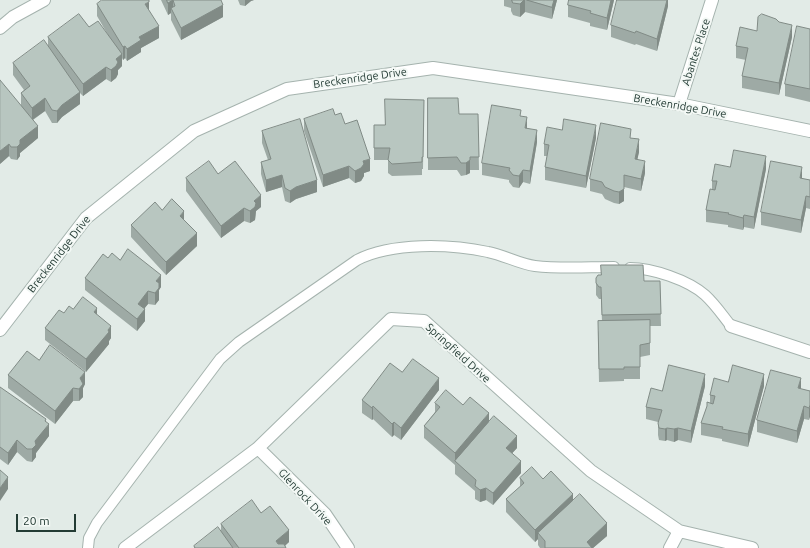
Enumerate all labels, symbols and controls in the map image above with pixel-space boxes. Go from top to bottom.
street label: Abantes Place [679,17,713,87]
street label: Breckenridge Drive [312,65,408,91]
street label: Breckenridge Drive [632,91,728,121]
street label: Breckenridge Drive [25,213,93,295]
street label: Springfield Drive [423,321,493,385]
street label: Glenrock Drive [276,466,334,528]
scale bar [18,506,78,532]
text: 20 m [23,514,50,527]

